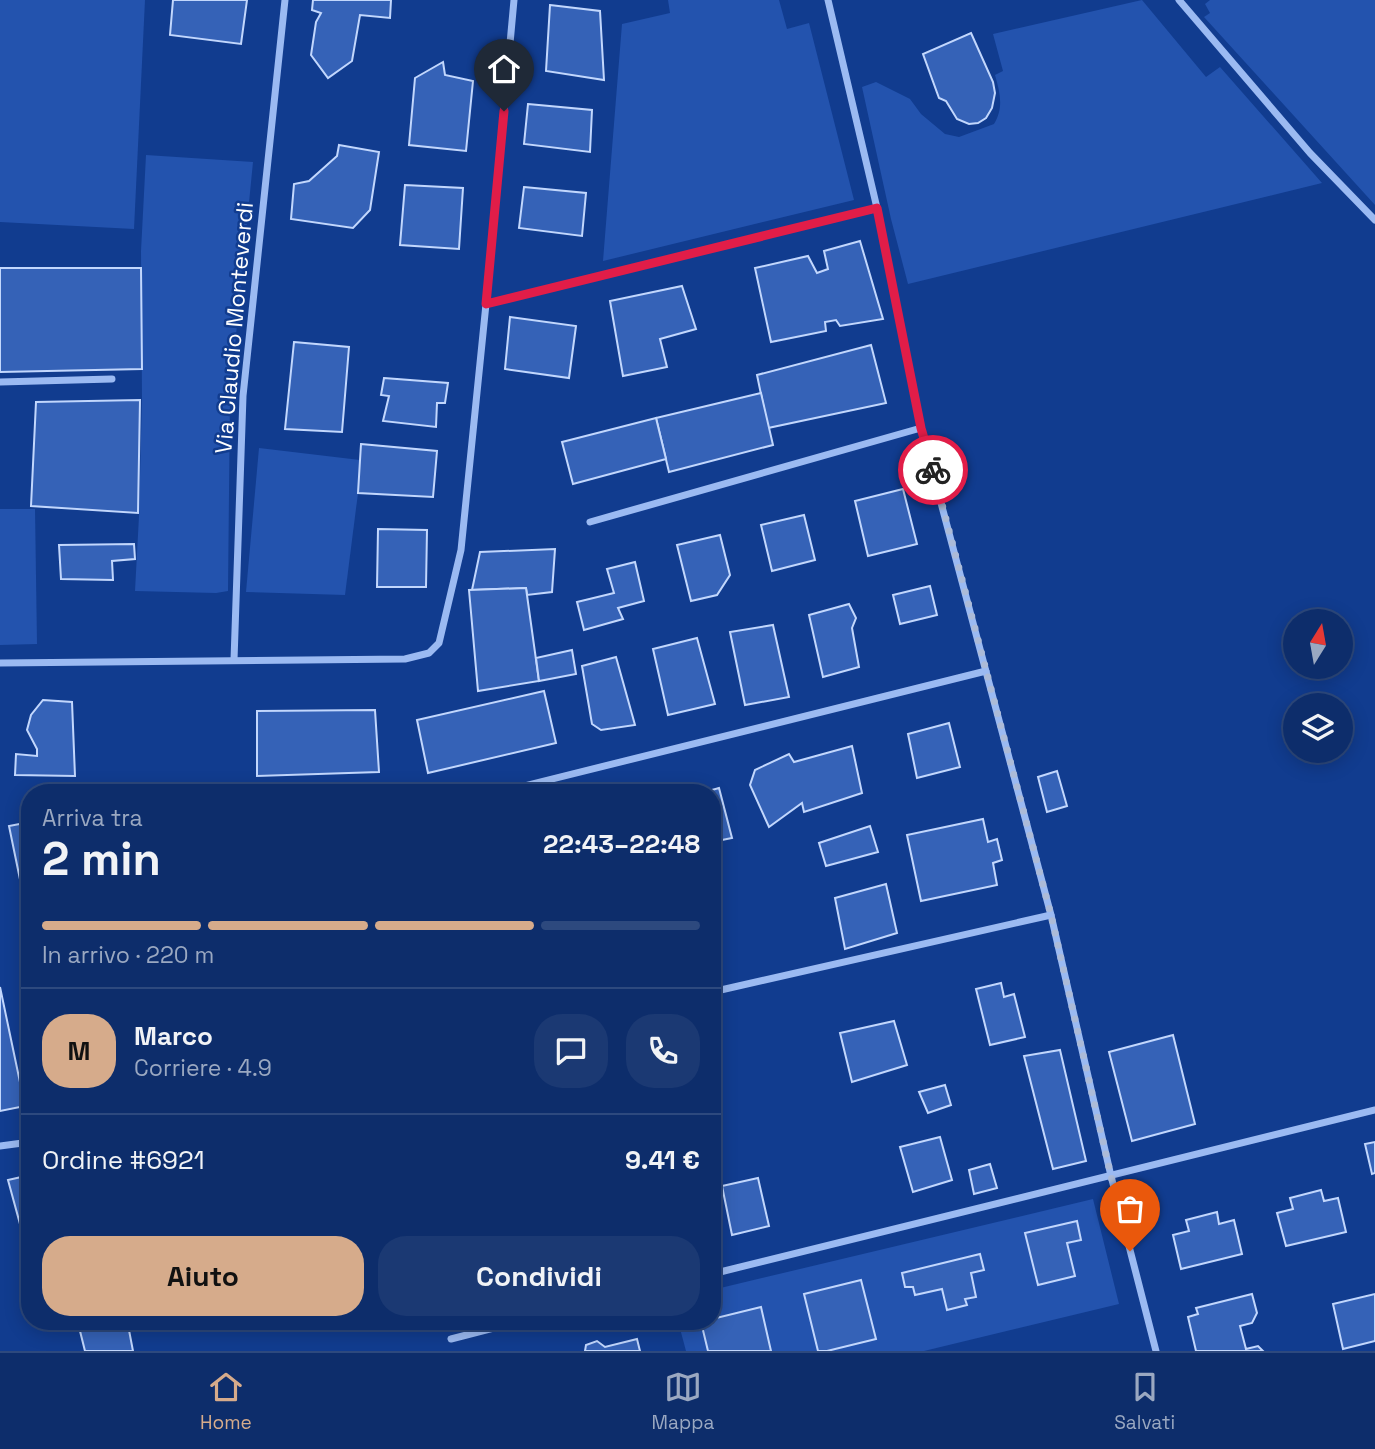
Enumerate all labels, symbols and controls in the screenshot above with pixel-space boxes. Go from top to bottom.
pin [474,39,534,111]
icon: home [485,50,523,88]
street label: Via Claudio Monteverdi [208,201,260,455]
courier [898,435,968,505]
icon: bike [914,451,952,489]
north arrow [1283,609,1353,679]
map controls [1283,609,1353,763]
button: layers [1283,693,1353,763]
text: Arriva tra [42,803,143,833]
text: 22:43–22:48 [543,827,700,861]
text: 2 min [42,830,161,888]
text: In arrivo · 220 m [42,940,214,970]
button: chat [534,1014,608,1088]
button: phone [626,1014,700,1088]
text: Marco [134,1019,213,1053]
text: M [68,1034,90,1068]
text: Corriere · 4.9 [134,1053,272,1083]
text: Ordine #6921 [42,1143,205,1177]
text: 9.41 € [625,1143,700,1177]
pin [1100,1179,1160,1251]
icon: bag [1111,1190,1149,1228]
button: Aiuto [42,1236,364,1316]
button: Condividi [378,1236,700,1316]
tab: Home [200,1368,252,1435]
tab: Mappa [652,1368,714,1435]
tab: Salvati [1114,1368,1175,1435]

